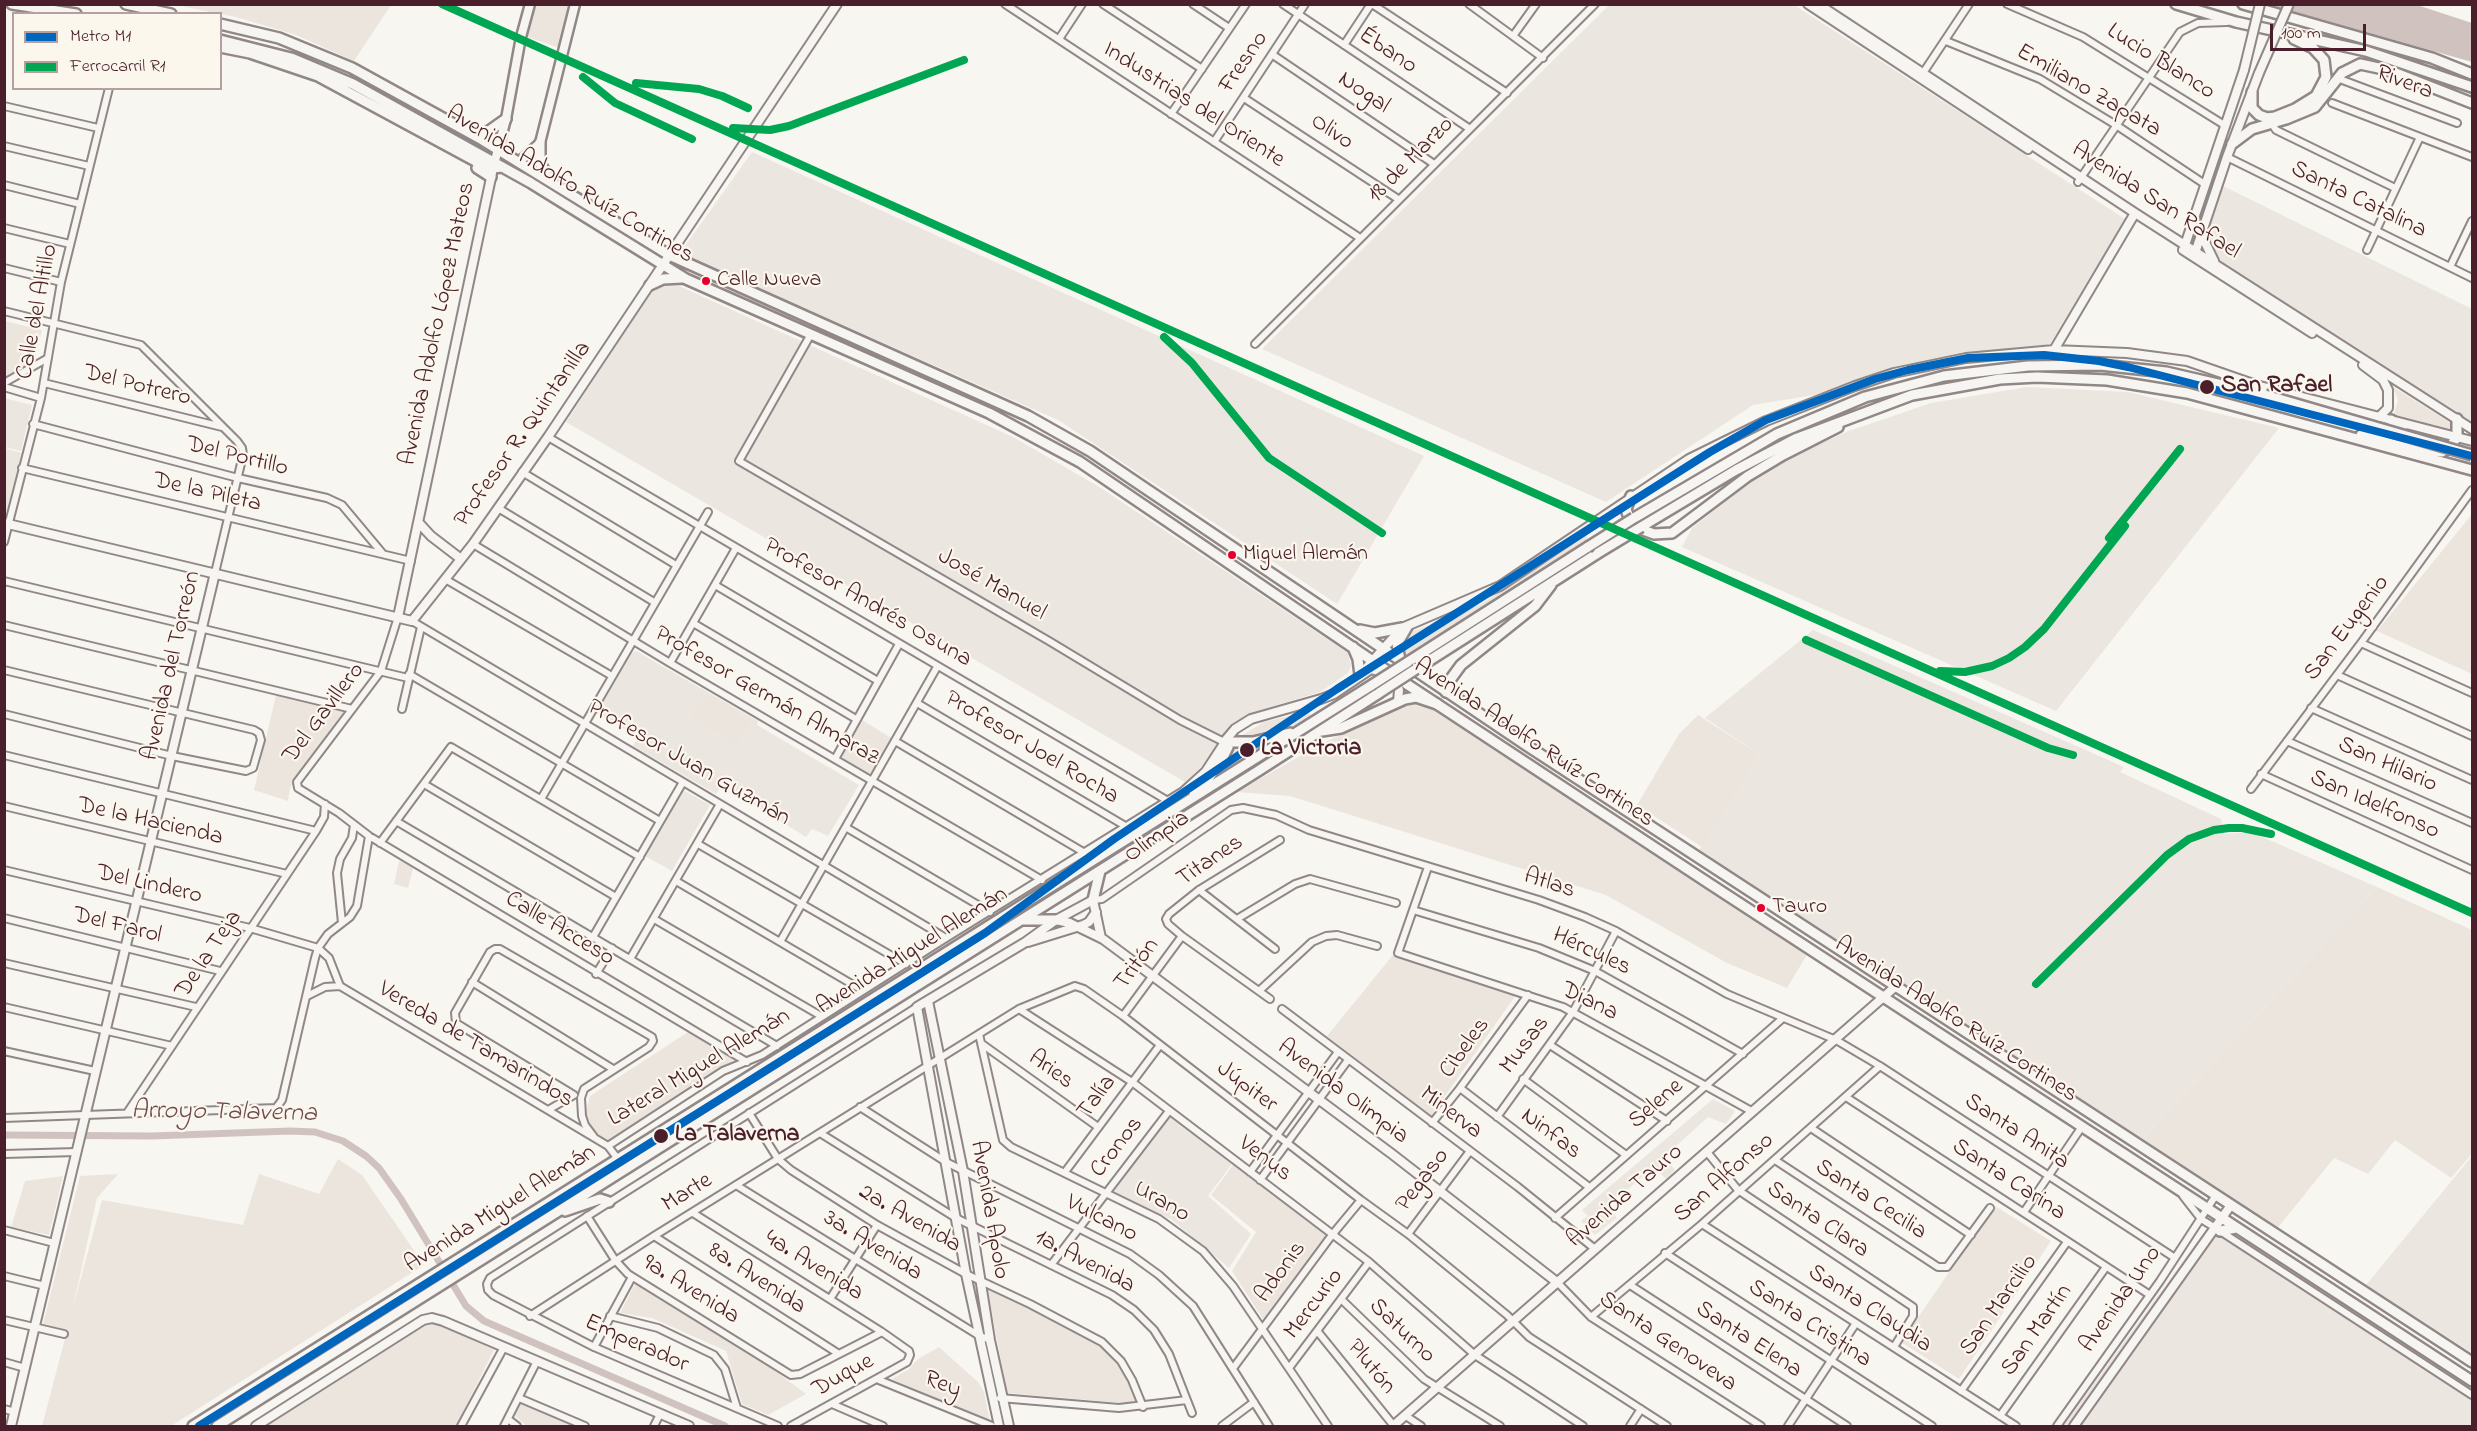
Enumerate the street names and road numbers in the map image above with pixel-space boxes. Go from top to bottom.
street label: Lucio Blanco [2100,18,2220,108]
street label: Ébano [1352,22,1422,82]
street label: Fresno [1214,27,1276,99]
street label: Industrias del Oriente [1097,36,1289,176]
street label: Emiliano Zapata [2010,39,2166,145]
street label: Rivera [2371,60,2437,108]
street label: Nogal [1332,66,1394,122]
street label: Avenida Adolfo Ruíz Cortines [440,101,698,271]
street label: Olivo [1304,108,1358,158]
street label: 18 de Marzo [1363,112,1461,210]
street label: Avenida San Rafael [2065,137,2245,267]
street label: Santa Catalina [2285,156,2431,246]
street label: Avenida Adolfo López Mateos [395,180,483,468]
street label: Calle del Altillo [12,242,66,382]
street label: Profesor R. Quintanilla [449,337,599,533]
street label: Del Potrero [80,360,194,414]
street label: Del Portillo [183,431,291,485]
street label: De la Pileta [150,468,264,520]
street label: Profesor Andrés Osuna [758,533,976,675]
street label: José Manuel [931,543,1051,629]
street label: Avenida del Torreón [137,568,209,764]
street label: San Eugenio [2299,571,2397,687]
street label: Profesor Germán Almaraz [648,621,884,773]
street label: Avenida Adolfo Ruíz Cortines [1407,653,1659,835]
street label: Del Gavillero [278,658,372,770]
street label: Profesor Joel Rocha [939,686,1123,812]
street label: Profesor Juan Guzmán [581,694,795,834]
street label: San Hilario [2333,731,2441,801]
street label: San Idelfonso [2305,765,2443,847]
street label: De la Hacienda [75,792,225,854]
street label: Olimpia [1120,805,1196,871]
street label: Titanes [1172,829,1250,895]
street label: Del Lindero [93,860,205,912]
street label: Atlas [1520,863,1578,907]
street label: Avenida Miguel Alemán [812,881,1014,1023]
street label: Calle Acceso [499,886,619,974]
street label: Del Farol [70,902,164,952]
street label: De la Teja [170,906,250,1004]
street label: Hércules [1547,922,1635,984]
street label: Avenida Adolfo Ruíz Cortines [1828,932,2082,1110]
street label: Tritón [1109,933,1167,997]
street label: Vereda de Tamarindos [372,976,578,1116]
street label: Diana [1556,977,1622,1029]
street label: Lateral Miguel Alemán [604,1003,796,1135]
street label: Musas [1495,1011,1557,1081]
street label: Cibeles [1434,1013,1498,1085]
street label: Avenida Olimpia [1271,1034,1413,1152]
street label: Aries [1022,1045,1078,1097]
street label: Júpiter [1210,1056,1282,1120]
street label: Talía [1072,1070,1124,1126]
street label: Selene [1624,1073,1690,1137]
street label: Minerva [1413,1081,1487,1147]
street label: Santa Anita [1958,1088,2074,1178]
street label: Ninfas [1514,1103,1586,1167]
street label: Cronos [1085,1112,1151,1184]
street label: San Alfonso [1669,1128,1781,1230]
street label: Venus [1231,1131,1297,1189]
street label: Santa Carina [1946,1134,2070,1228]
street label: Avenida Apolo [962,1138,1014,1282]
street label: Avenida Miguel Alemán [400,1139,602,1281]
street label: Avenida Tauro [1562,1139,1690,1255]
street label: Pegaso [1391,1144,1457,1218]
street label: Santa Cecilia [1809,1154,1931,1248]
street label: Marte [658,1168,718,1220]
street label: Urano [1128,1176,1194,1230]
street label: Santa Clara [1760,1176,1874,1266]
street label: 2a. Avenida [852,1179,966,1261]
street label: Vulcano [1060,1190,1142,1250]
street label: 3a. Avenida [817,1205,927,1289]
street label: 4a. Avenida [758,1225,868,1309]
street label: 1a. Avenida [1029,1225,1139,1301]
street label: Adonis [1250,1237,1314,1309]
street label: 8a. Avenida [702,1238,810,1322]
street label: Avenida Uno [2075,1241,2169,1359]
street label: 9a. Avenida [636,1250,744,1332]
street label: San Marcilio [1955,1250,2045,1362]
street label: Santa Claudia [1802,1259,1936,1361]
street label: Mercurio [1279,1264,1351,1346]
street label: Santa Cristina [1742,1274,1876,1376]
street label: San Martín [1996,1280,2080,1382]
street label: Santa Genoveva [1593,1286,1741,1400]
street label: Saturno [1362,1293,1440,1371]
street label: Santa Elena [1689,1296,1807,1386]
street label: Emperador [580,1309,692,1381]
street label: Plutón [1339,1335,1401,1401]
street label: Duque [808,1348,880,1406]
street label: Rey [919,1366,965,1406]

